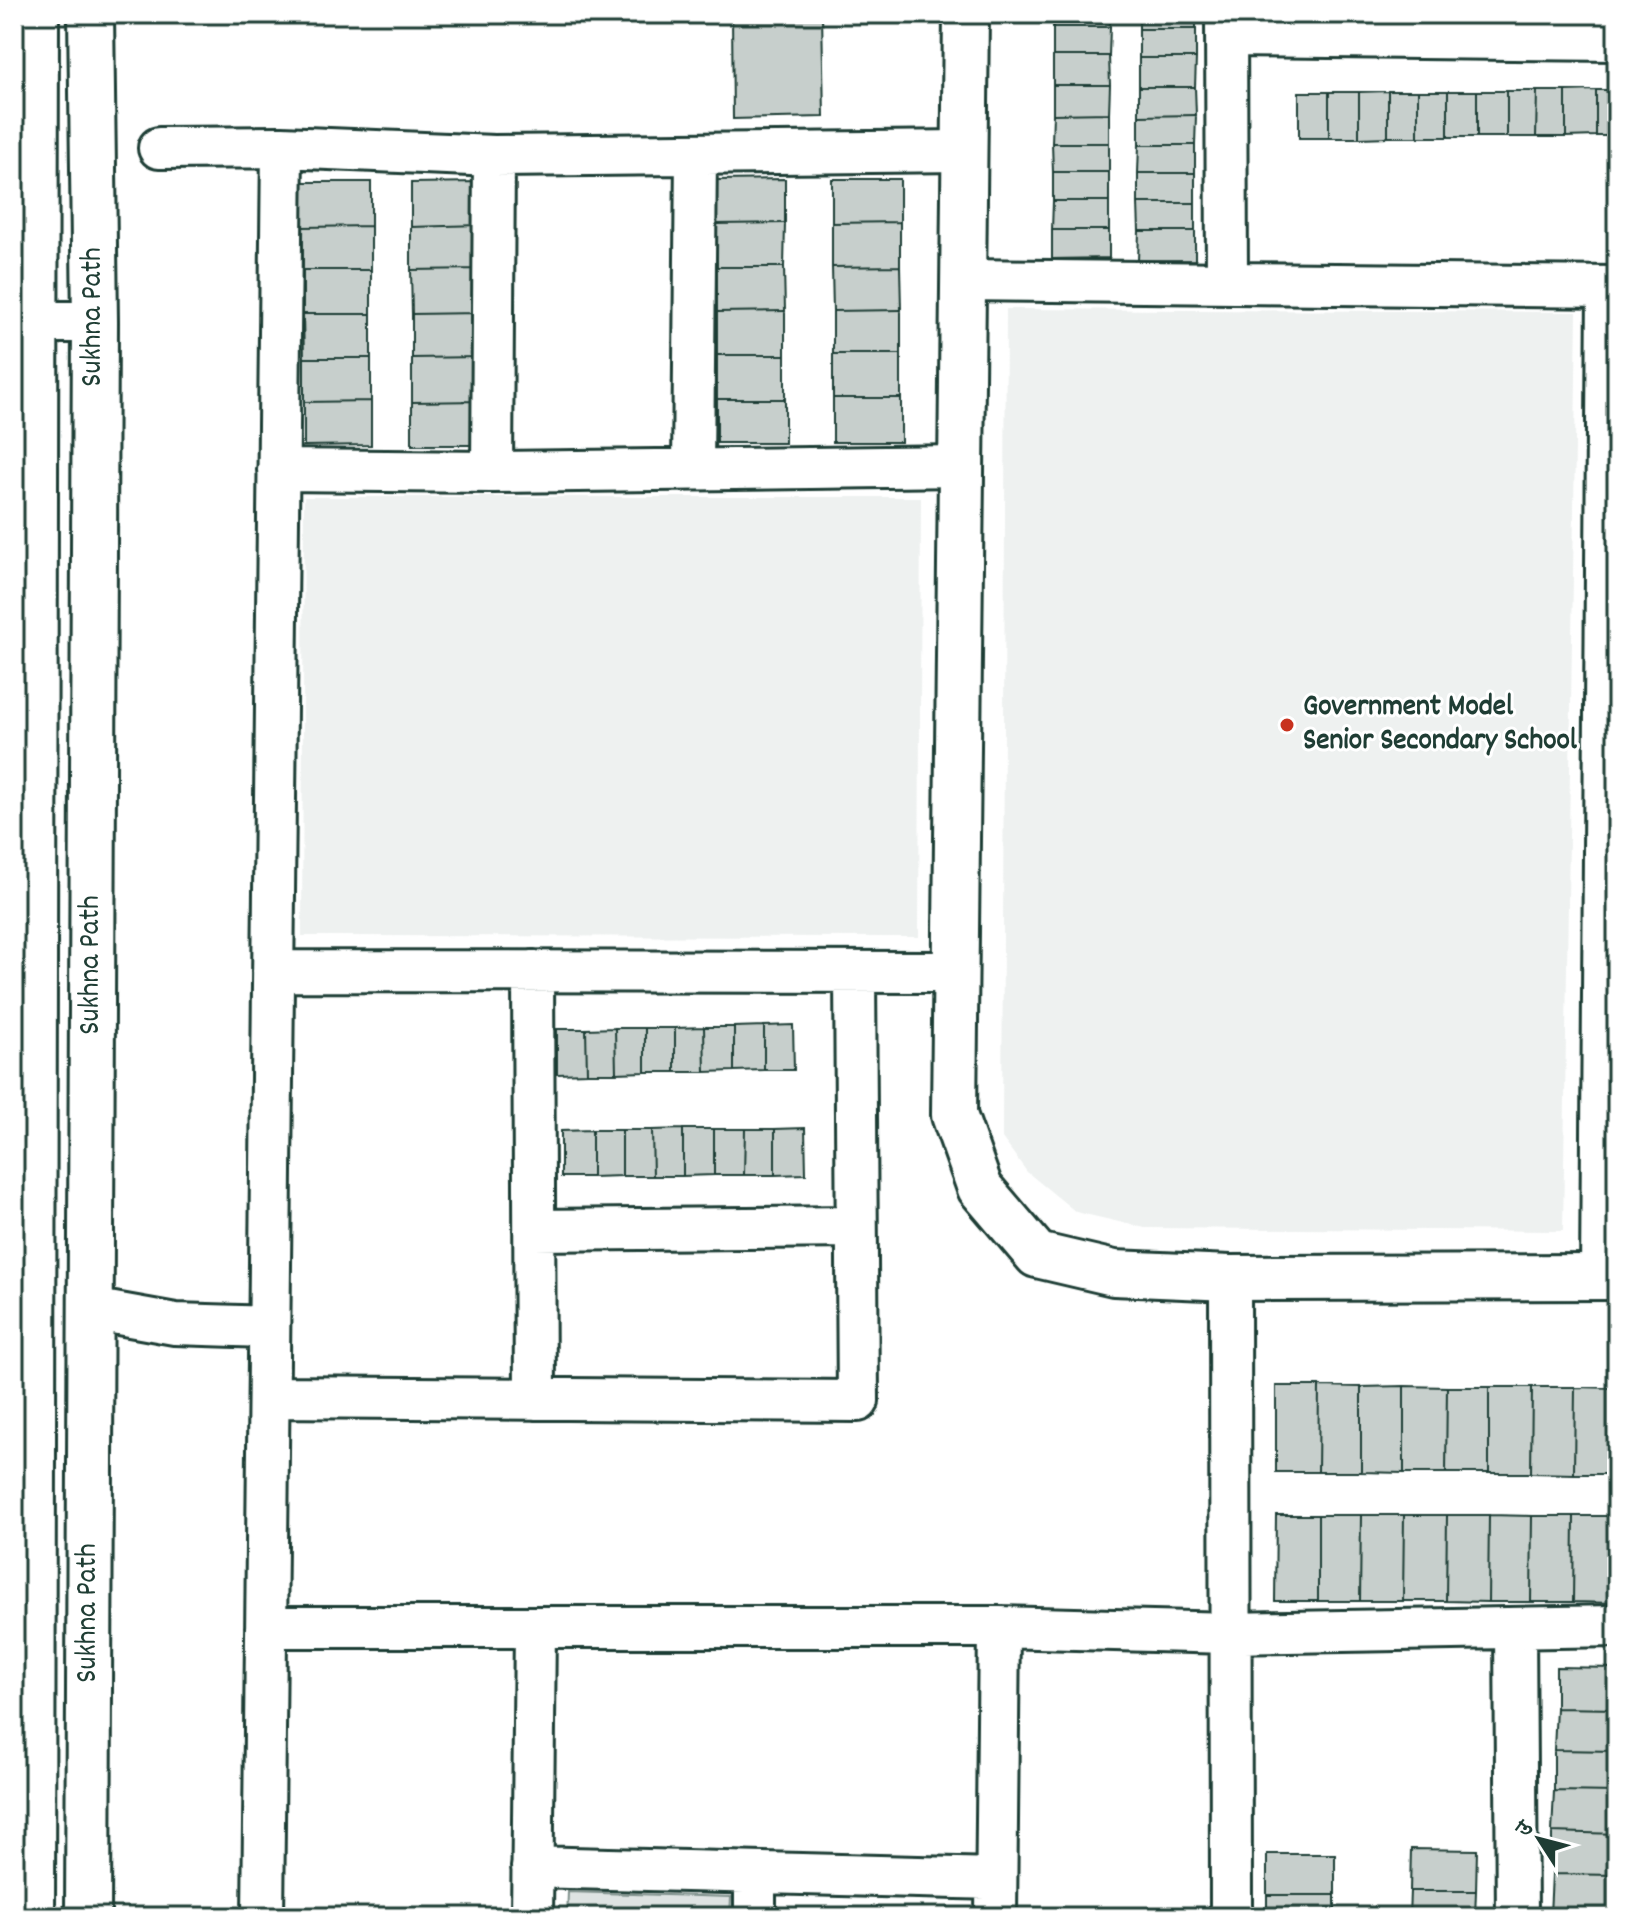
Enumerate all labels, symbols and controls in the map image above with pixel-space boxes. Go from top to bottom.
street label: Sukhna Path [73,247,116,387]
place label: Government Model Senior Secondary School [1303,687,1578,764]
marker: Government Model Senior Secondary School [1278,716,1296,734]
street label: Sukhna Path [71,895,114,1035]
street label: Sukhna Path [68,1543,111,1683]
north arrow [1499,1799,1579,1879]
text: उ [1509,1814,1543,1844]

